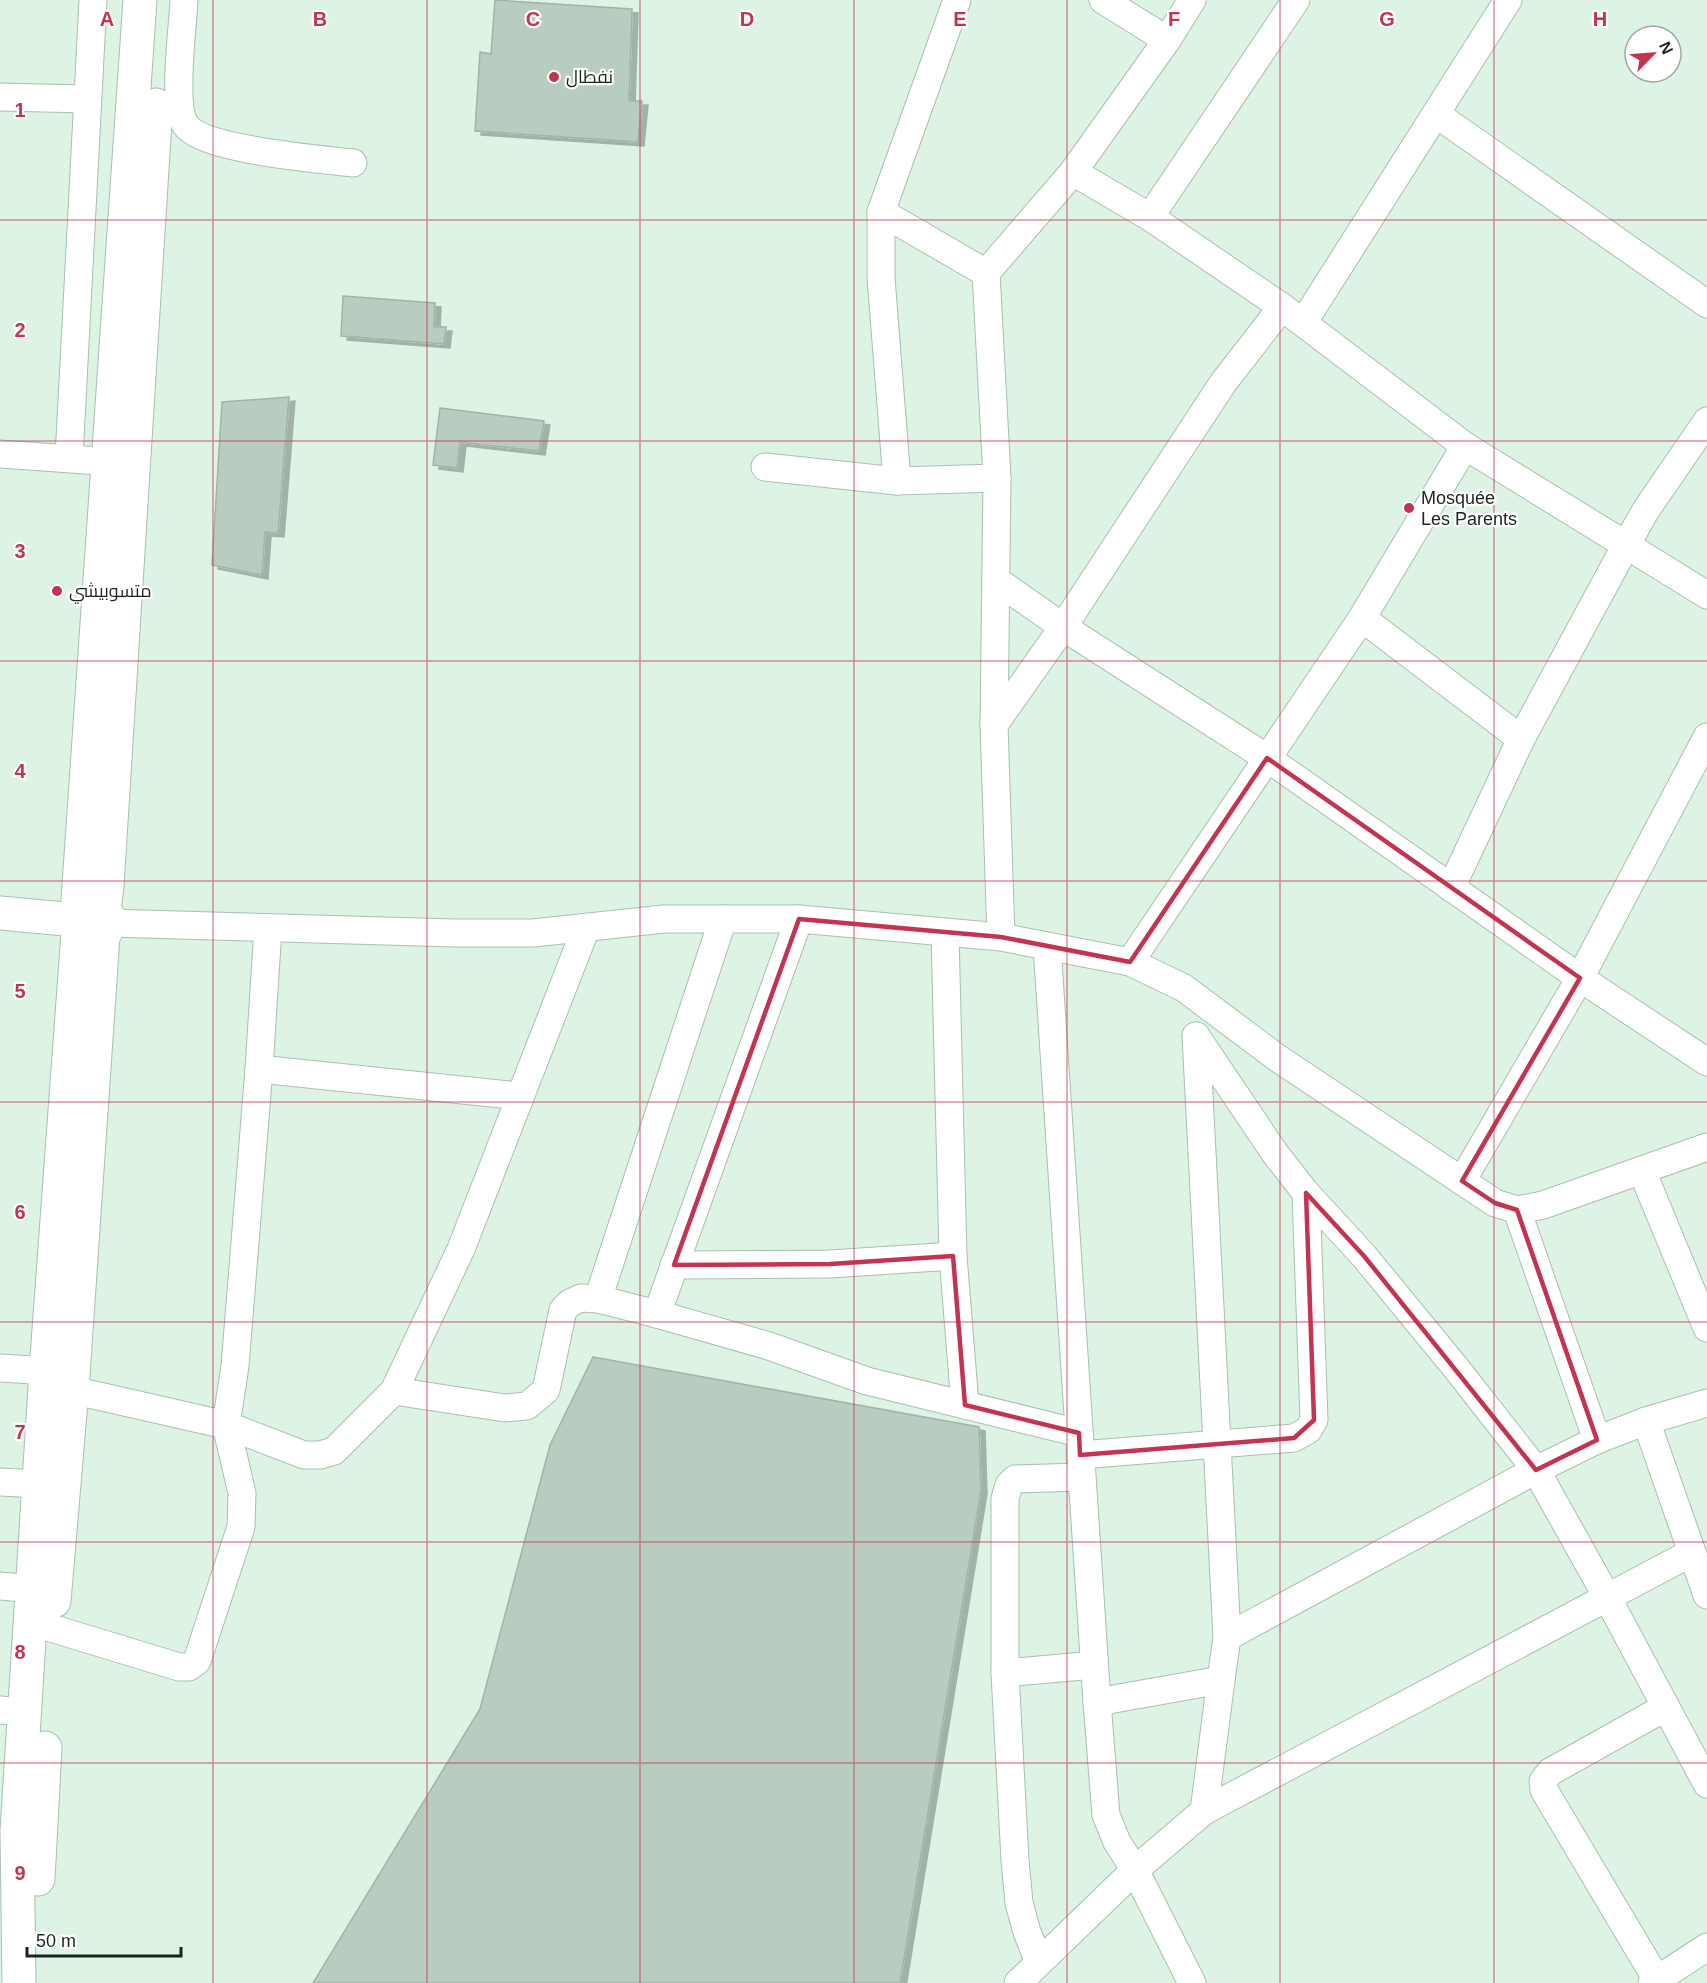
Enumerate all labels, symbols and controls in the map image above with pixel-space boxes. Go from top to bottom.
text: A [100,8,114,30]
text: B [313,8,327,30]
text: C [526,8,540,30]
text: D [740,8,754,30]
text: E [953,8,967,30]
text: F [1168,8,1180,30]
text: G [1379,8,1395,30]
text: H [1593,8,1607,30]
north arrow [1623,24,1683,84]
text: N [1656,39,1676,57]
place label: نفطال [566,67,613,88]
marker: نفطال [547,70,561,84]
text: 1 [14,99,26,121]
text: 2 [14,319,26,341]
place label: Mosquée Les Parents [1421,488,1517,529]
marker: Mosquée Les Parents [1402,501,1416,515]
text: 3 [14,540,26,562]
place label: متسوبيشي [69,581,151,604]
marker: متسوبيشي [50,584,64,598]
text: 4 [14,760,26,782]
text: 5 [14,980,26,1002]
text: 6 [14,1201,26,1223]
text: 7 [14,1421,26,1443]
text: 8 [14,1641,26,1663]
text: 9 [14,1862,26,1884]
scale bar [27,1920,182,1958]
text: 50 m [36,1931,76,1951]

